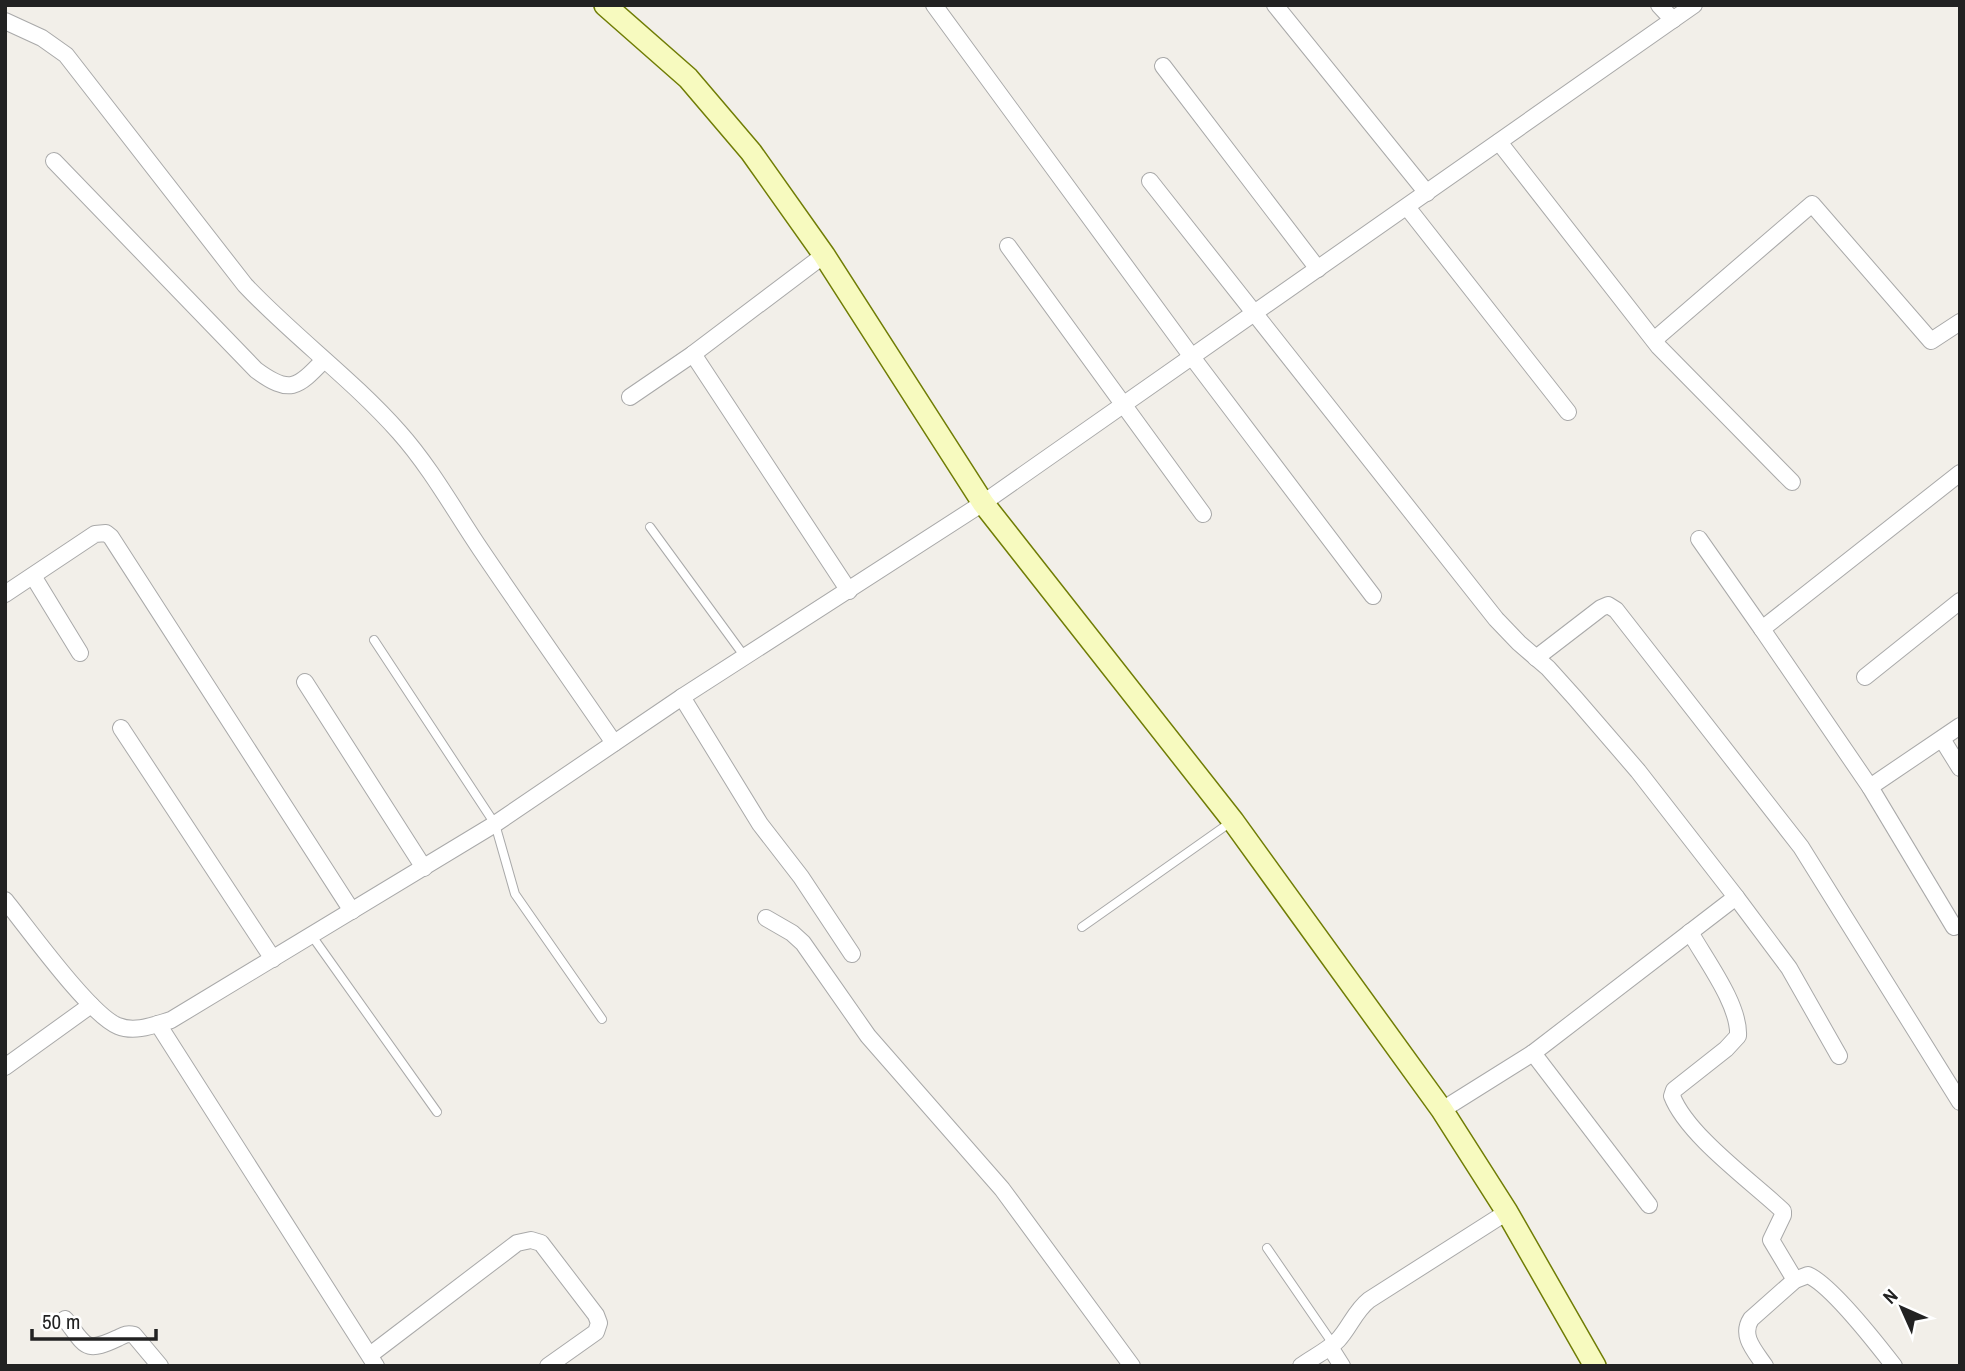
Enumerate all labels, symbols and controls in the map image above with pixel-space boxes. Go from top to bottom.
north arrow [1867,1273,1937,1343]
text: N [1877,1283,1903,1309]
scale bar [32,1298,156,1342]
text: 50 m [42,1307,80,1336]

